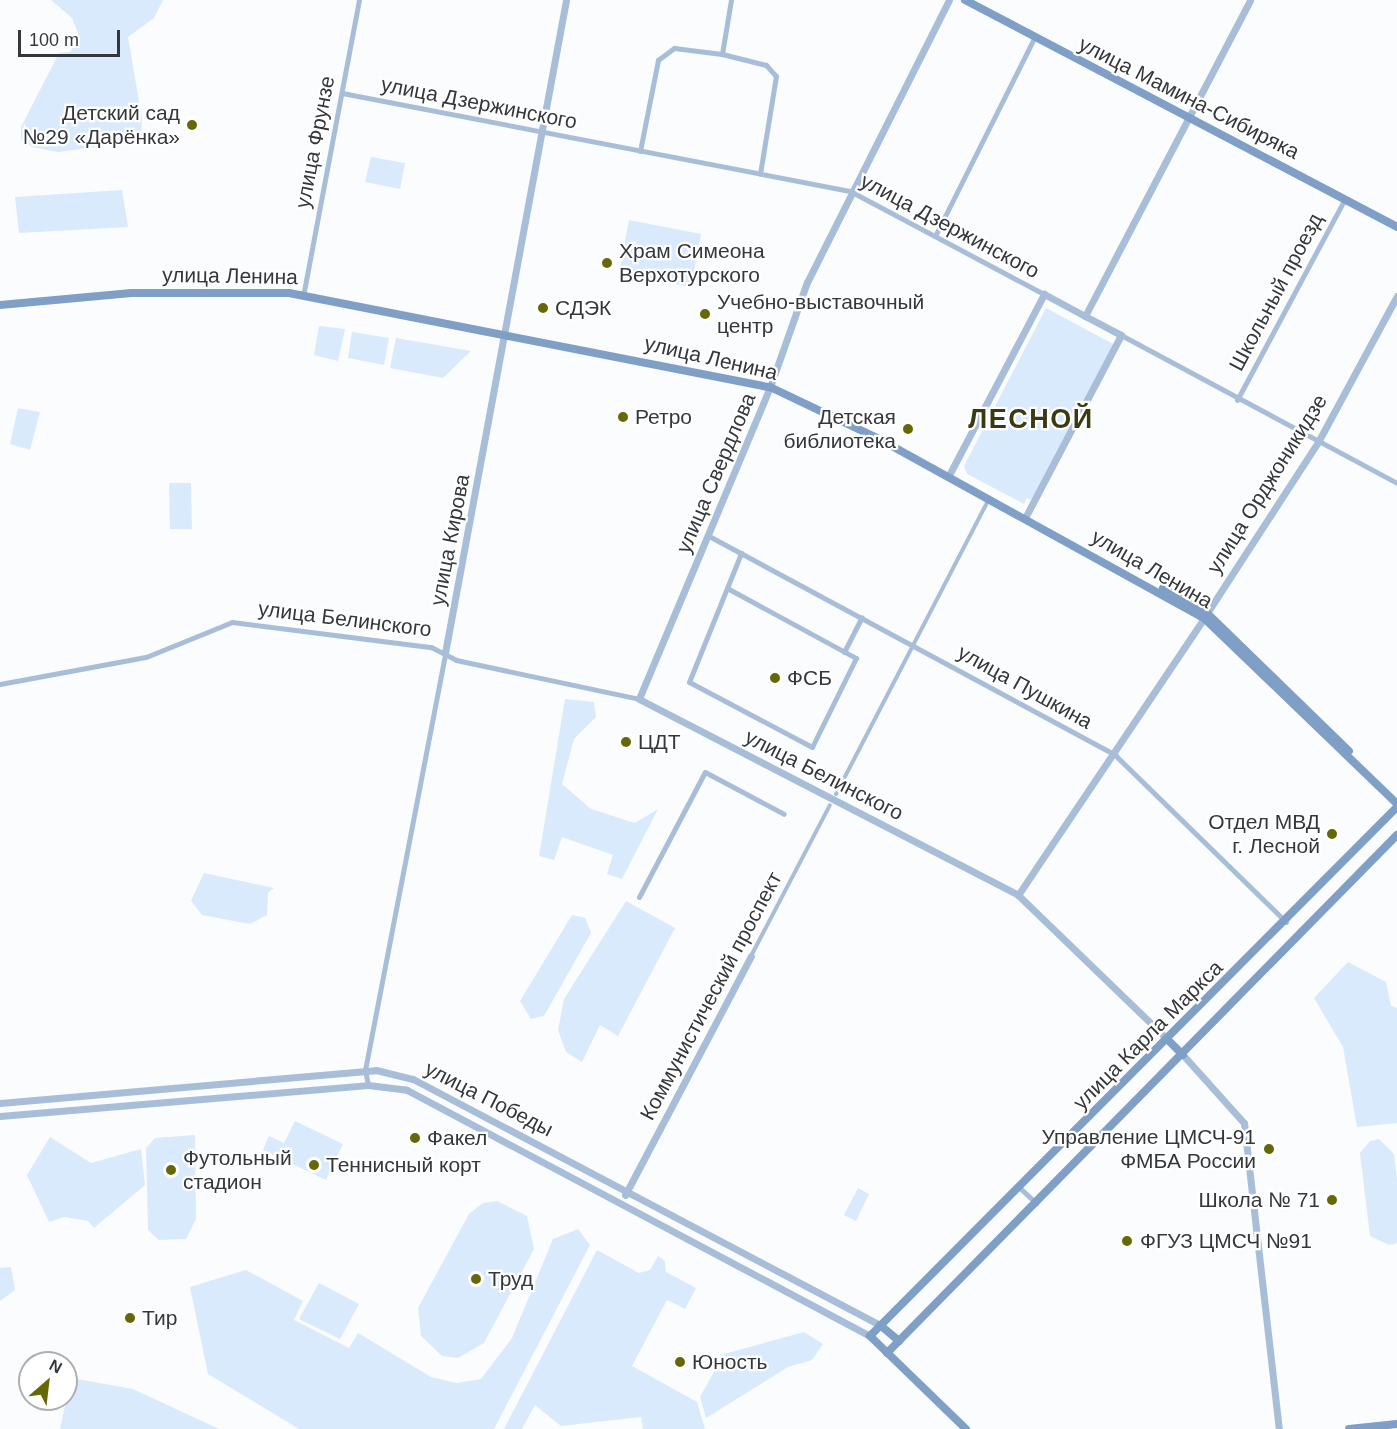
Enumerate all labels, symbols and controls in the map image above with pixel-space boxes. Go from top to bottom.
scale bar [21,18,123,56]
text: 100 m [29,30,79,50]
street label: улица Мамина-Сибиряка [1074,31,1304,165]
street label: улица Дзержинского [379,72,579,134]
street label: улица Фрунзе [290,74,340,210]
place label: Детский сад №29 «Дарёнка» [23,100,180,150]
marker: Детский сад №29 «Дарёнка» [185,118,199,132]
street label: улица Дзержинского [856,168,1044,284]
street label: Школьный проезд [1224,209,1328,375]
place label: Храм Симеона Верхотурского [619,238,765,288]
marker: Храм Симеона Верхотурского [600,256,614,270]
street label: улица Ленина [162,262,298,290]
place label: Учебно-выставочный центр [717,289,924,339]
place label: СДЭК [555,295,611,321]
marker: СДЭК [536,301,550,315]
marker: Учебно-выставочный центр [698,307,712,321]
street label: улица Ленина [642,330,780,386]
street label: улица Свердлова [671,389,761,557]
street label: улица Орджоникидзе [1202,390,1332,578]
place label: Ретро [635,404,692,430]
place label: Детская библиотека [784,404,896,454]
district label: ЛЕСНОЙ [968,404,1094,436]
marker: Ретро [616,410,630,424]
marker: Детская библиотека [901,422,915,436]
street label: улица Кирова [425,472,475,608]
street label: улица Ленина [1087,524,1217,614]
street label: улица Белинского [257,596,433,642]
street label: улица Пушкина [953,640,1097,734]
place label: ФСБ [787,665,832,691]
marker: ФСБ [768,671,782,685]
street label: улица Белинского [741,724,907,826]
place label: ЦДТ [638,729,681,755]
marker: ЦДТ [619,735,633,749]
place label: Отдел МВД г. Лесной [1208,809,1320,859]
marker: Отдел МВД г. Лесной [1325,827,1339,841]
street label: Коммунистический проспект [635,868,787,1124]
street label: улица Карла Маркса [1068,955,1228,1115]
street label: улица Победы [421,1056,557,1142]
place label: Управление ЦМСЧ-91 ФМБА России [1042,1124,1256,1174]
place label: Факел [427,1125,487,1151]
marker: Факел [408,1131,422,1145]
marker: Управление ЦМСЧ-91 ФМБА России [1260,1140,1278,1158]
place label: Футольный стадион [183,1145,292,1195]
place label: Теннисный корт [326,1152,481,1178]
marker: Теннисный корт [307,1158,321,1172]
marker: Футольный стадион [164,1163,178,1177]
place label: Школа № 71 [1199,1187,1320,1213]
marker: Школа № 71 [1325,1193,1339,1207]
place label: ФГУЗ ЦМСЧ №91 [1140,1228,1312,1254]
marker: ФГУЗ ЦМСЧ №91 [1118,1232,1136,1250]
place label: Труд [488,1266,533,1292]
marker: Труд [469,1272,483,1286]
place label: Тир [142,1305,177,1331]
marker: Тир [123,1311,137,1325]
place label: Юность [692,1349,768,1375]
north arrow [18,1351,78,1411]
marker: Юность [673,1355,687,1369]
text: N [47,1356,65,1377]

